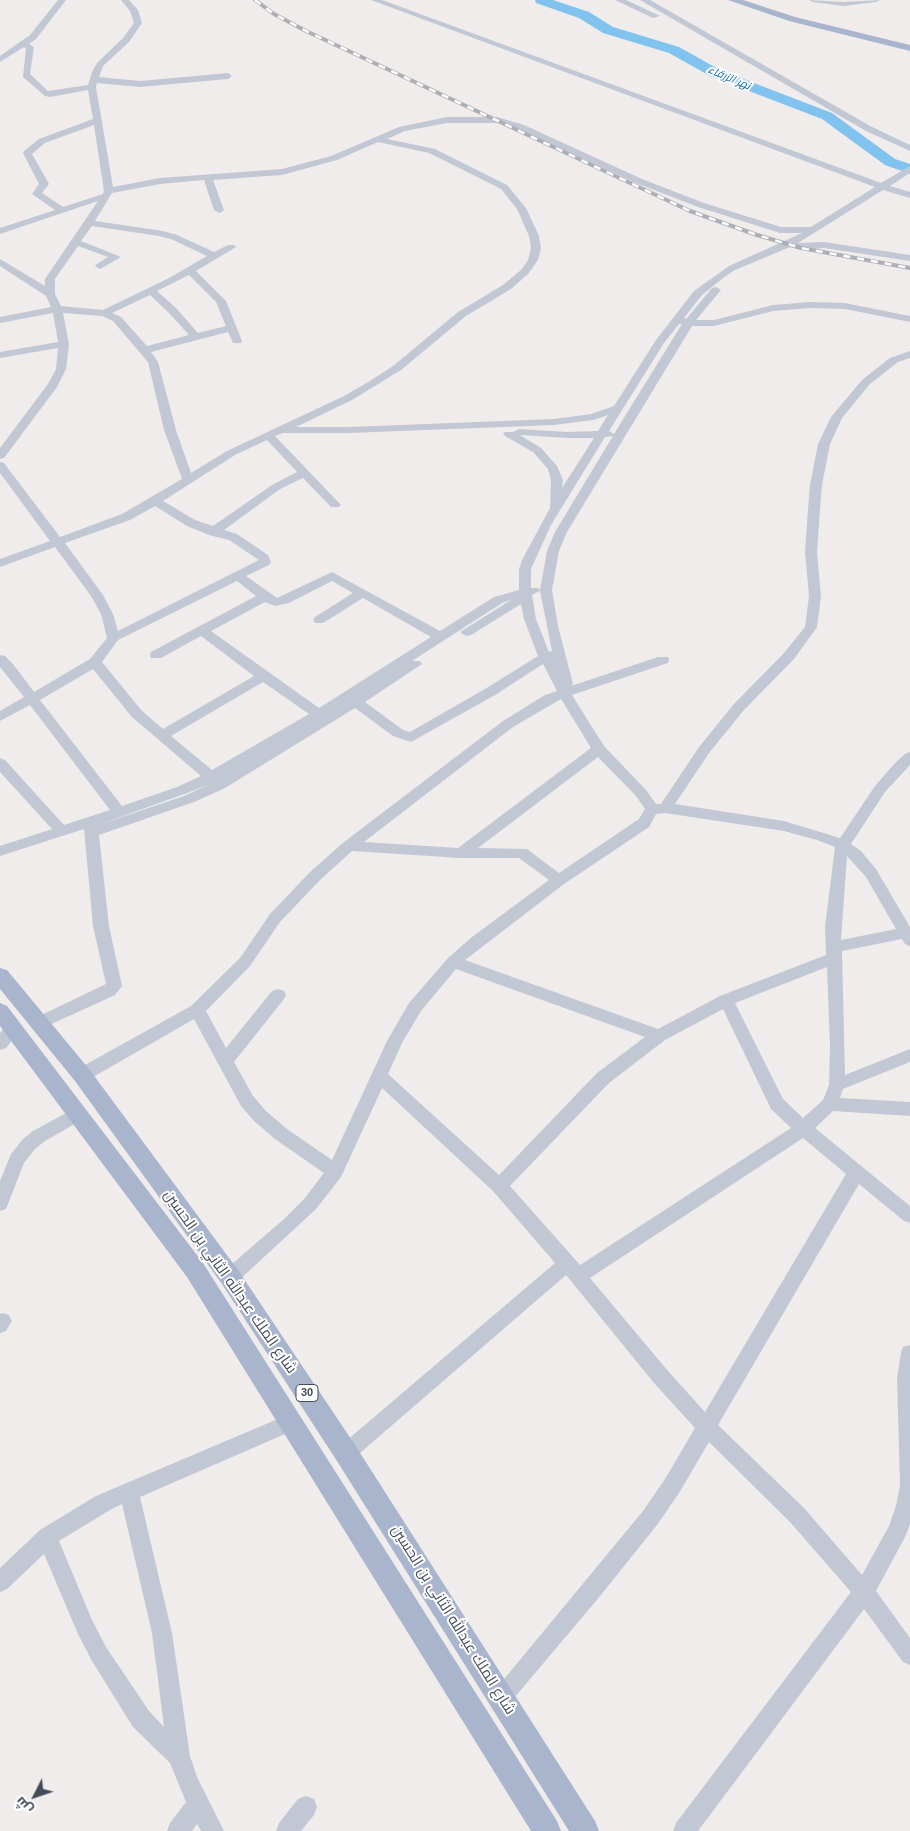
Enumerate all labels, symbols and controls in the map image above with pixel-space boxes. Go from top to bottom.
water label: نهر الزرقاء [706,63,752,93]
street label: شارع الملك عبدالله الثاني بن الحسين [160,1187,300,1377]
road number: 30 [296,1385,318,1402]
street label: شارع الملك عبدالله الثاني بن الحسين [387,1522,519,1718]
north arrow [10,1771,60,1821]
text: ش [12,1794,36,1818]

